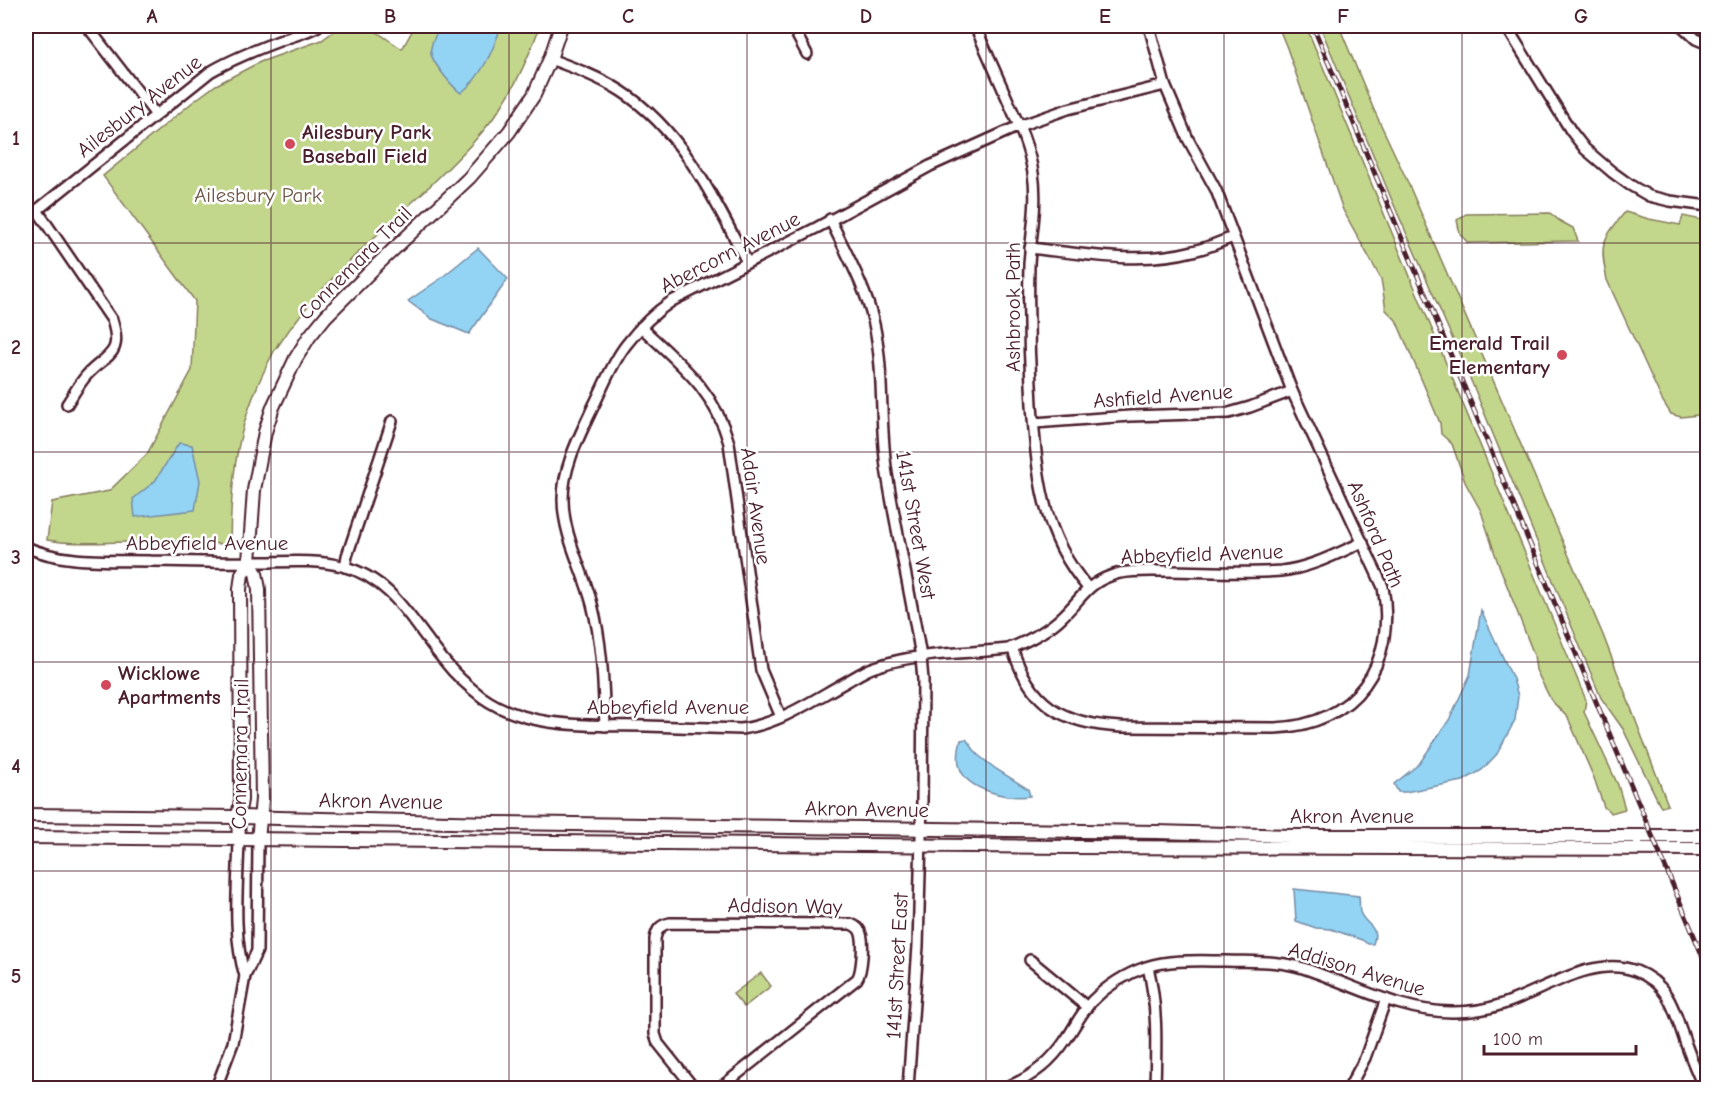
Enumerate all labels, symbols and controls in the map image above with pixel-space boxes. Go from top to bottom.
text: A [146,5,158,28]
text: B [384,5,396,28]
text: C [622,5,634,28]
text: D [860,5,872,28]
text: E [1099,5,1111,28]
text: F [1337,5,1349,28]
text: G [1574,5,1588,28]
street label: Ailesbury Avenue [72,50,206,162]
place label: Ailesbury Park Baseball Field [302,120,432,168]
text: 1 [12,127,20,150]
marker: Ailesbury Park Baseball Field [283,137,297,151]
park label: Ailesbury Park [194,183,322,207]
street label: Connemara Trail [293,201,417,325]
street label: Abercorn Avenue [656,206,804,298]
street label: Ashbrook Path [1001,242,1025,372]
place label: Emerald Trail Elementary [1429,331,1550,379]
text: 2 [11,336,21,359]
marker: Emerald Trail Elementary [1555,348,1569,362]
street label: Ashfield Avenue [1092,379,1234,413]
street label: Adair Avenue [736,446,776,566]
street label: 141st Street West [891,449,941,602]
street label: Ashford Path [1343,477,1409,591]
street label: Abbeyfield Avenue [126,531,288,555]
street label: Abbeyfield Avenue [1120,539,1284,569]
text: 3 [11,546,21,569]
place label: Wicklowe Apartments [118,661,221,709]
marker: Wicklowe Apartments [99,678,113,692]
street label: Connemara Trail [227,678,253,830]
street label: Abbeyfield Avenue [587,695,749,719]
text: 4 [11,755,21,778]
street label: Akron Avenue [319,788,443,814]
street label: Akron Avenue [805,796,929,822]
street label: Akron Avenue [1290,804,1414,828]
street label: 141st Street East [881,891,913,1040]
street label: Addison Way [727,893,843,919]
street label: Addison Avenue [1286,937,1428,1001]
text: 5 [11,965,21,988]
scale bar [1484,1018,1636,1056]
text: 100 m [1493,1029,1543,1050]

